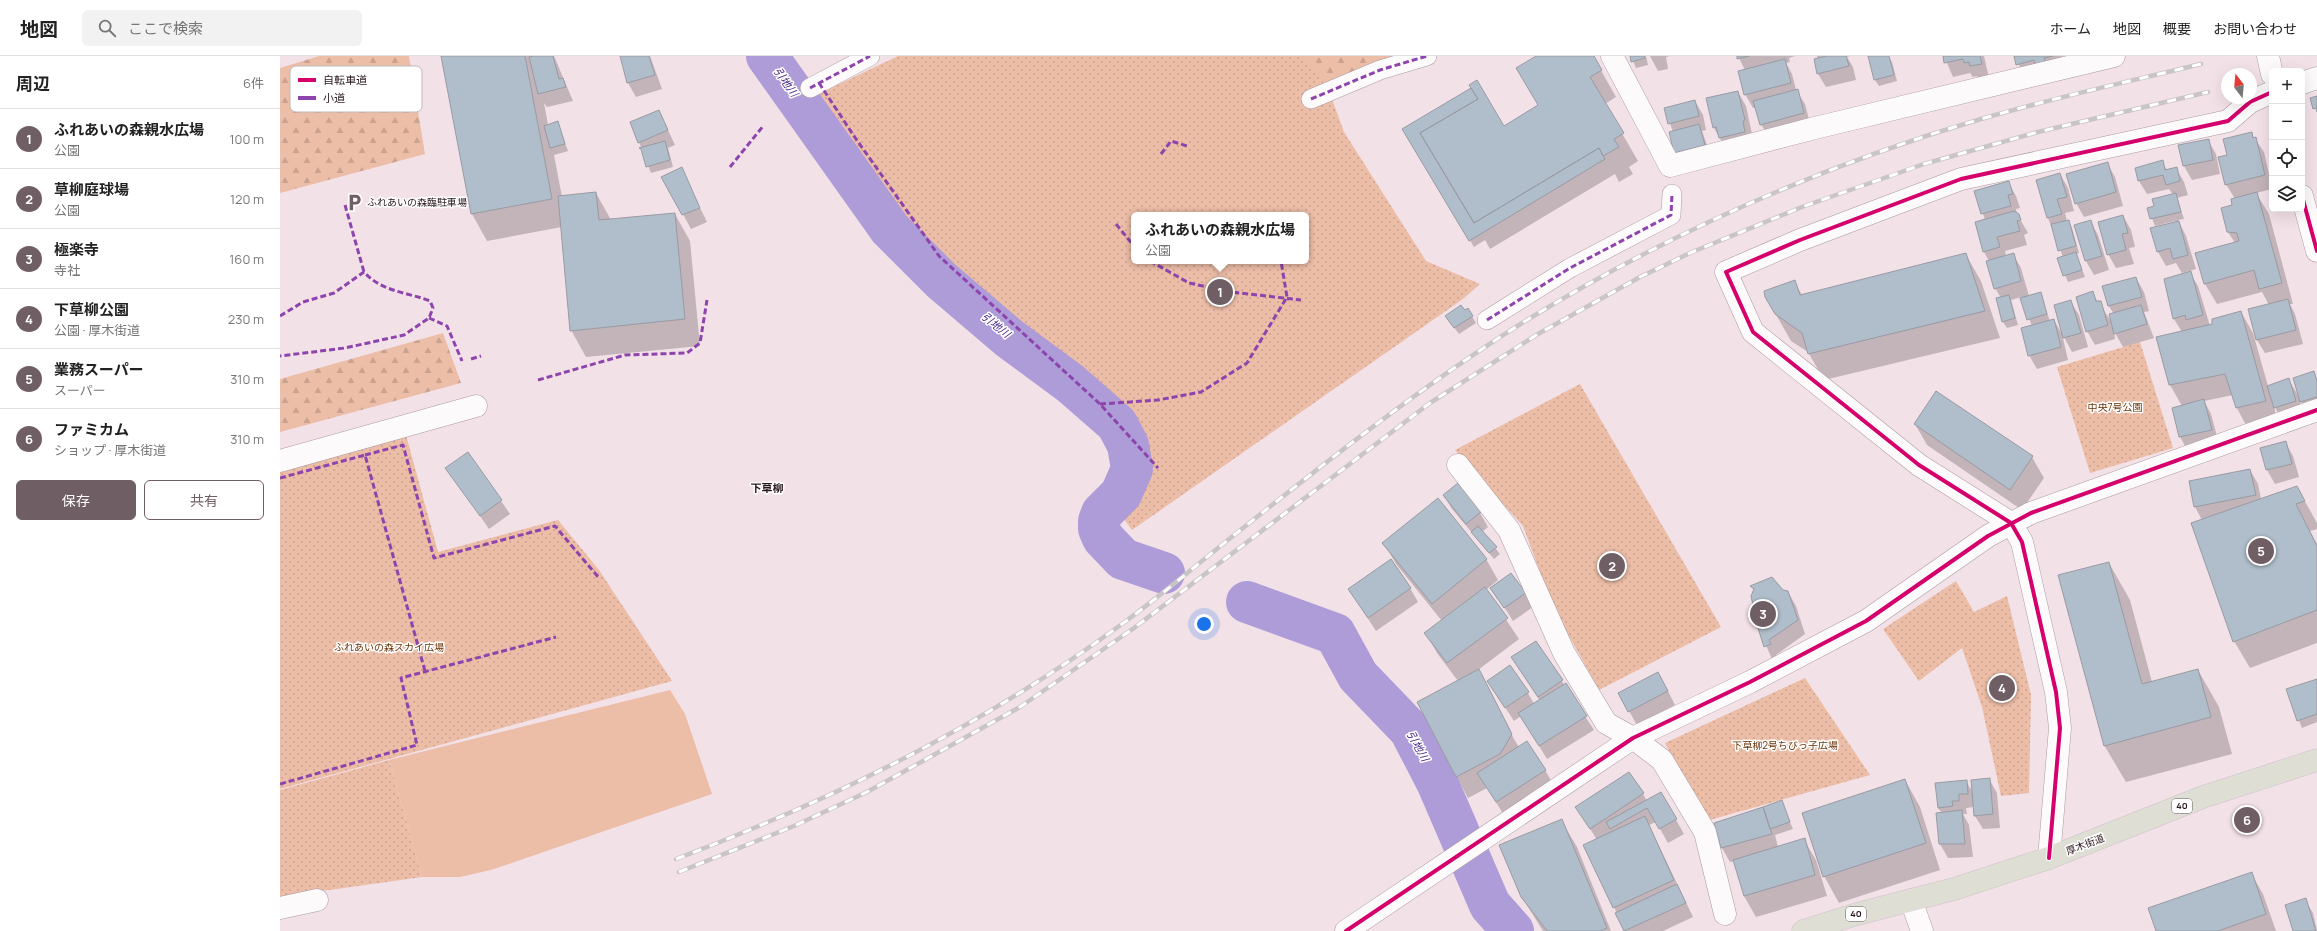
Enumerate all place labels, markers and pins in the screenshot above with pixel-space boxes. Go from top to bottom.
parking icon: ふれあいの森臨駐車場 [344,192,364,212]
place label: ふれあいの森臨駐車場 [367,195,467,209]
pin: 1 [1207,277,1233,307]
pin: 5 [2248,536,2274,566]
pin: 2 [1599,551,1625,581]
pin: 3 [1750,599,1776,629]
pin: 4 [1989,673,2015,703]
pin: 6 [2234,805,2260,835]

